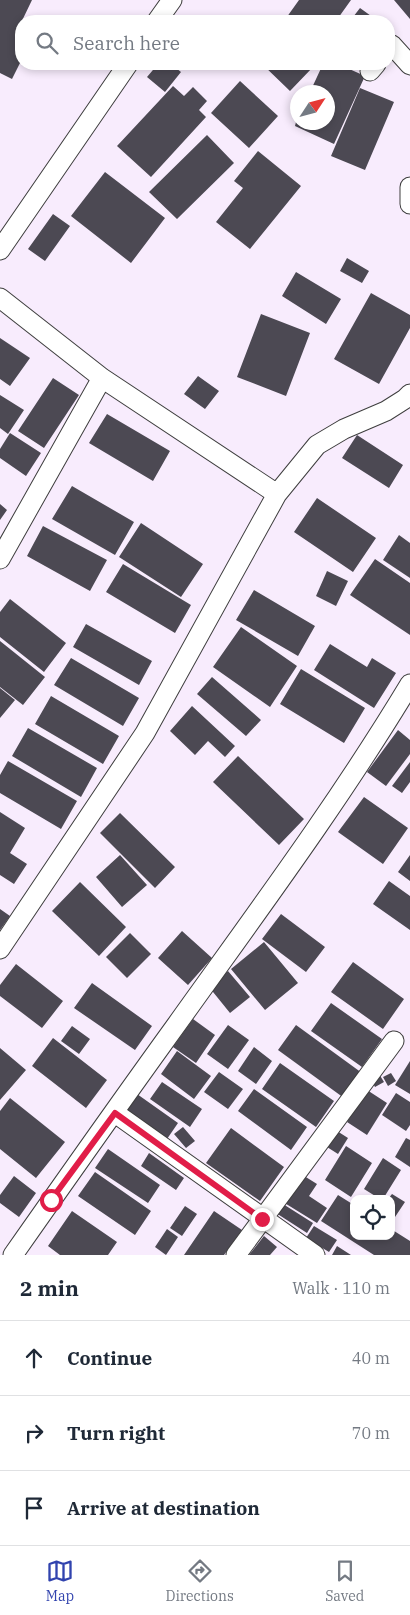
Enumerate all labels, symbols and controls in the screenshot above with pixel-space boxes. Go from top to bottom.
search box [15,15,395,70]
icon: search [33,29,61,57]
text: Search here [73,31,180,55]
north arrow [290,85,335,130]
route start [40,1189,63,1212]
map controls [350,1195,395,1240]
button: locate [350,1195,395,1240]
route end [251,1208,274,1231]
text: 2 min [20,1274,79,1302]
text: Walk · 110 m [292,1278,390,1298]
icon: ahead [20,1344,48,1372]
text: Continue [67,1346,152,1370]
text: 40 m [352,1348,390,1368]
icon: right [20,1419,48,1447]
text: Turn right [67,1421,165,1445]
text: 70 m [352,1423,390,1443]
icon: arrive [20,1494,48,1522]
text: Arrive at destination [67,1496,260,1520]
tab: Map [46,1557,74,1605]
tab: Directions [166,1557,234,1605]
tab: Saved [325,1557,364,1605]

